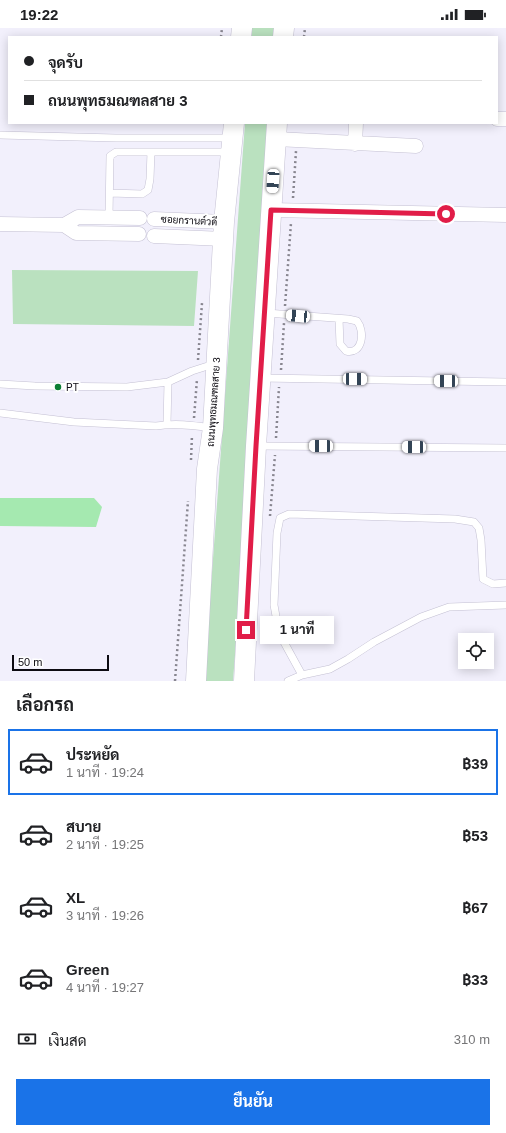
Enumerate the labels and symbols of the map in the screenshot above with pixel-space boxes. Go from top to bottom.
car [266,169,280,193]
route start [437,205,455,223]
street label: ซอยกรานต์วดี [160,212,218,227]
car [286,309,310,323]
street label: ถนนพุทธมณฑลสาย 3 [205,356,224,447]
car [343,373,367,385]
car [434,375,458,387]
marker: PT [53,382,63,392]
place label: PT [66,382,79,393]
car [309,440,333,452]
car [402,441,426,453]
callout: 1 นาที [260,616,334,644]
route end [237,621,255,639]
scale bar [12,653,109,672]

